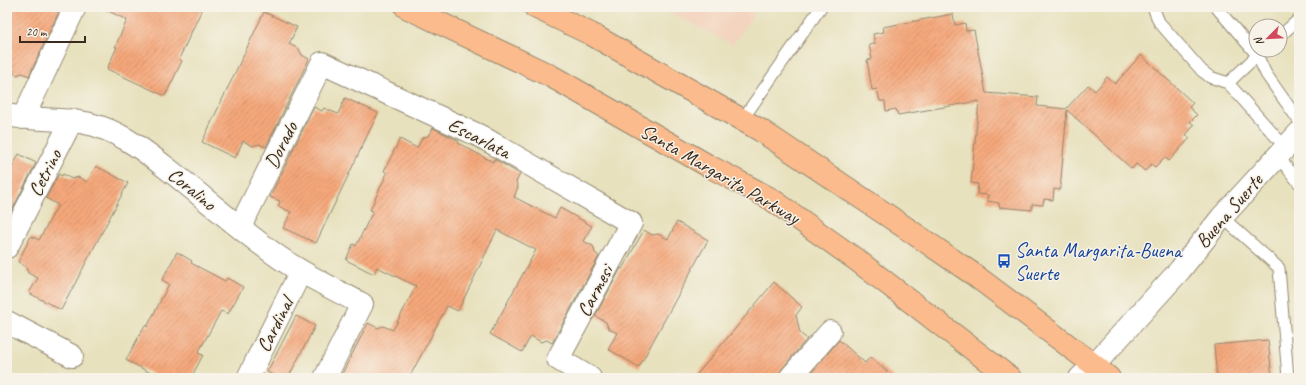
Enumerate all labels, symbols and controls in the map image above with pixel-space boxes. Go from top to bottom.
scale bar [20,18,85,44]
north arrow [1248,18,1288,58]
text: 20 m [26,24,48,40]
text: N [1250,34,1267,48]
street label: Escarlata [444,112,516,165]
street label: Dorado [259,117,304,172]
street label: Santa Margarita Parkway [636,118,806,231]
street label: Cetrino [23,144,68,201]
street label: Coralino [163,162,222,217]
street label: Buena Suerte [1190,168,1269,253]
place label: Santa Margarita-Buena Suerte [1015,238,1183,286]
bus stop icon: Santa Margarita-Buena Suerte [996,253,1012,269]
street label: Carmesi [571,259,620,321]
street label: Cardinal [251,290,301,356]

